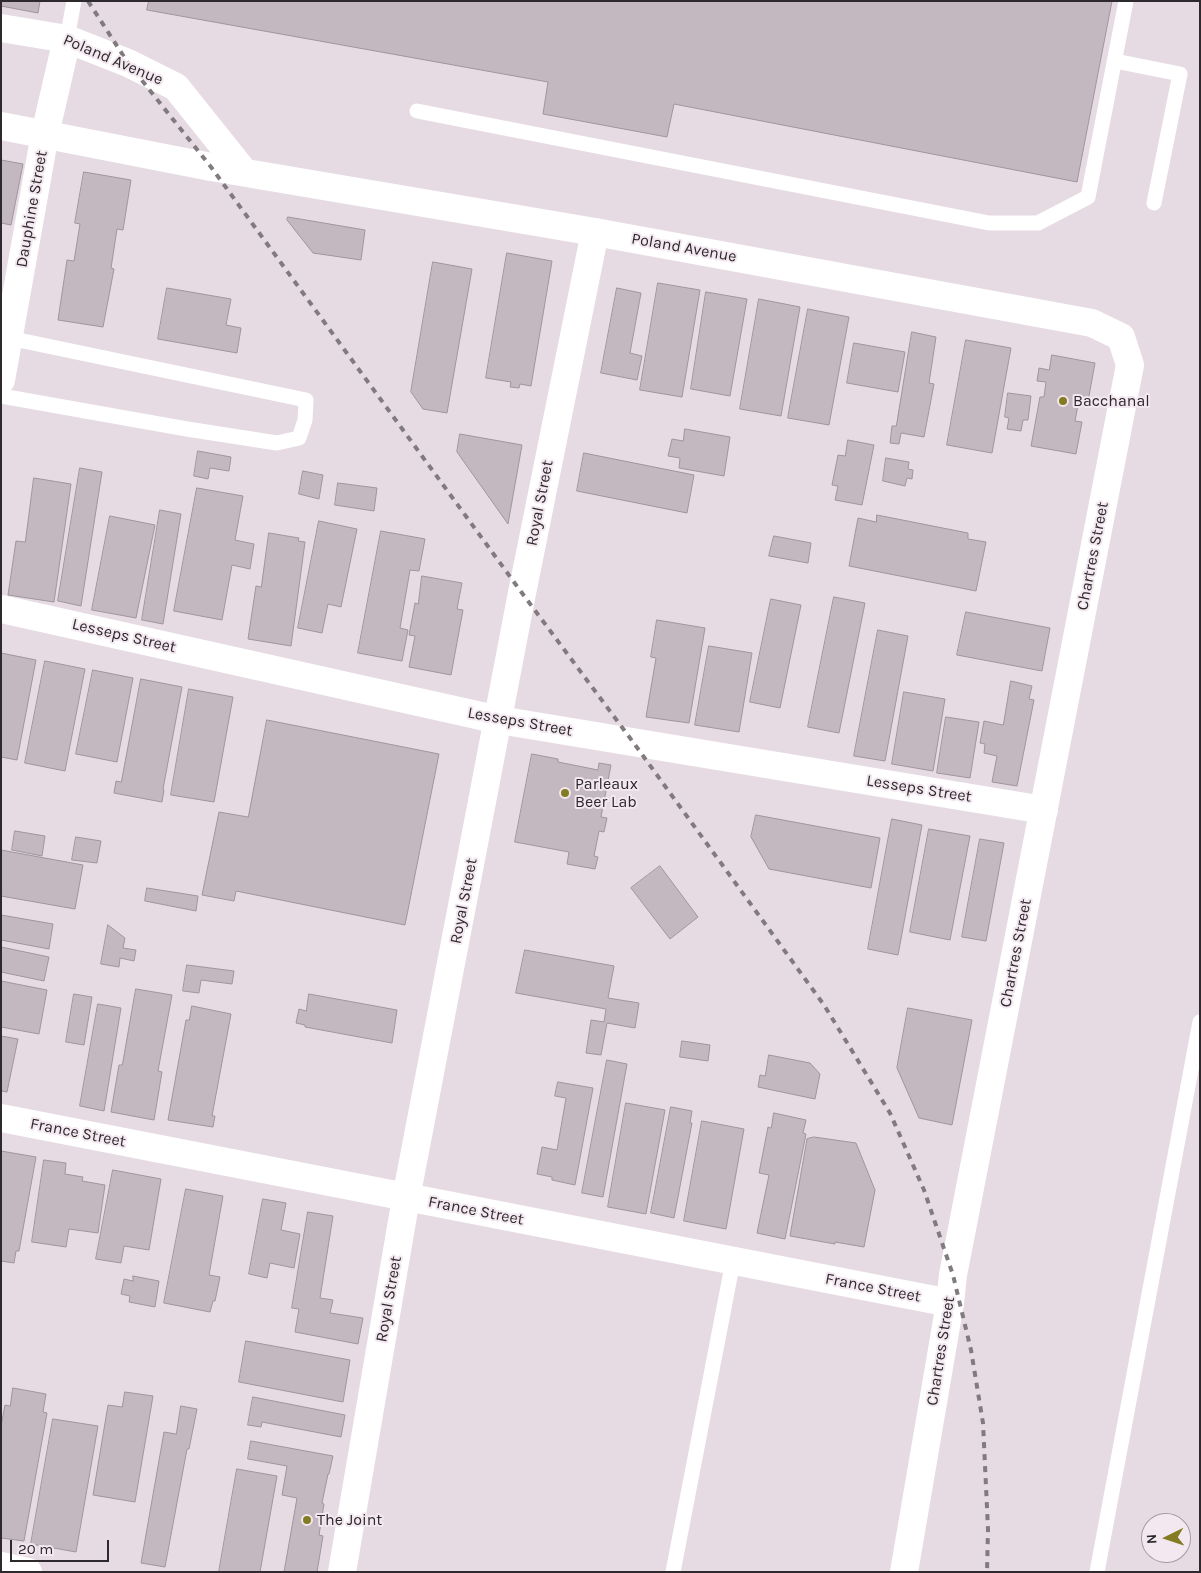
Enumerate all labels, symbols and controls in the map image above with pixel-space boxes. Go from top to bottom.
street label: Poland Avenue [60,30,166,90]
street label: Dauphine Street [12,149,52,269]
street label: Poland Avenue [630,229,738,267]
place label: Bacchanal [1073,391,1150,411]
marker: Bacchanal [1057,395,1069,407]
street label: Royal Street [522,458,558,548]
street label: Chartres Street [1073,500,1113,612]
street label: Lesseps Street [70,615,178,657]
street label: Lesseps Street [466,703,574,741]
street label: Lesseps Street [865,771,973,807]
place label: Parleaux Beer Lab [575,774,638,812]
marker: Parleaux Beer Lab [559,787,571,799]
street label: Royal Street [446,856,482,946]
street label: Chartres Street [996,897,1036,1009]
street label: France Street [29,1114,127,1152]
street label: France Street [427,1192,525,1230]
street label: Royal Street [372,1254,406,1344]
street label: France Street [824,1269,922,1307]
street label: Chartres Street [923,1295,959,1407]
place label: The Joint [317,1510,382,1530]
north arrow [1141,1513,1191,1563]
marker: The Joint [301,1514,313,1526]
scale bar [12,1530,111,1562]
text: N [1143,1533,1160,1545]
text: 20 m [18,1540,53,1558]

